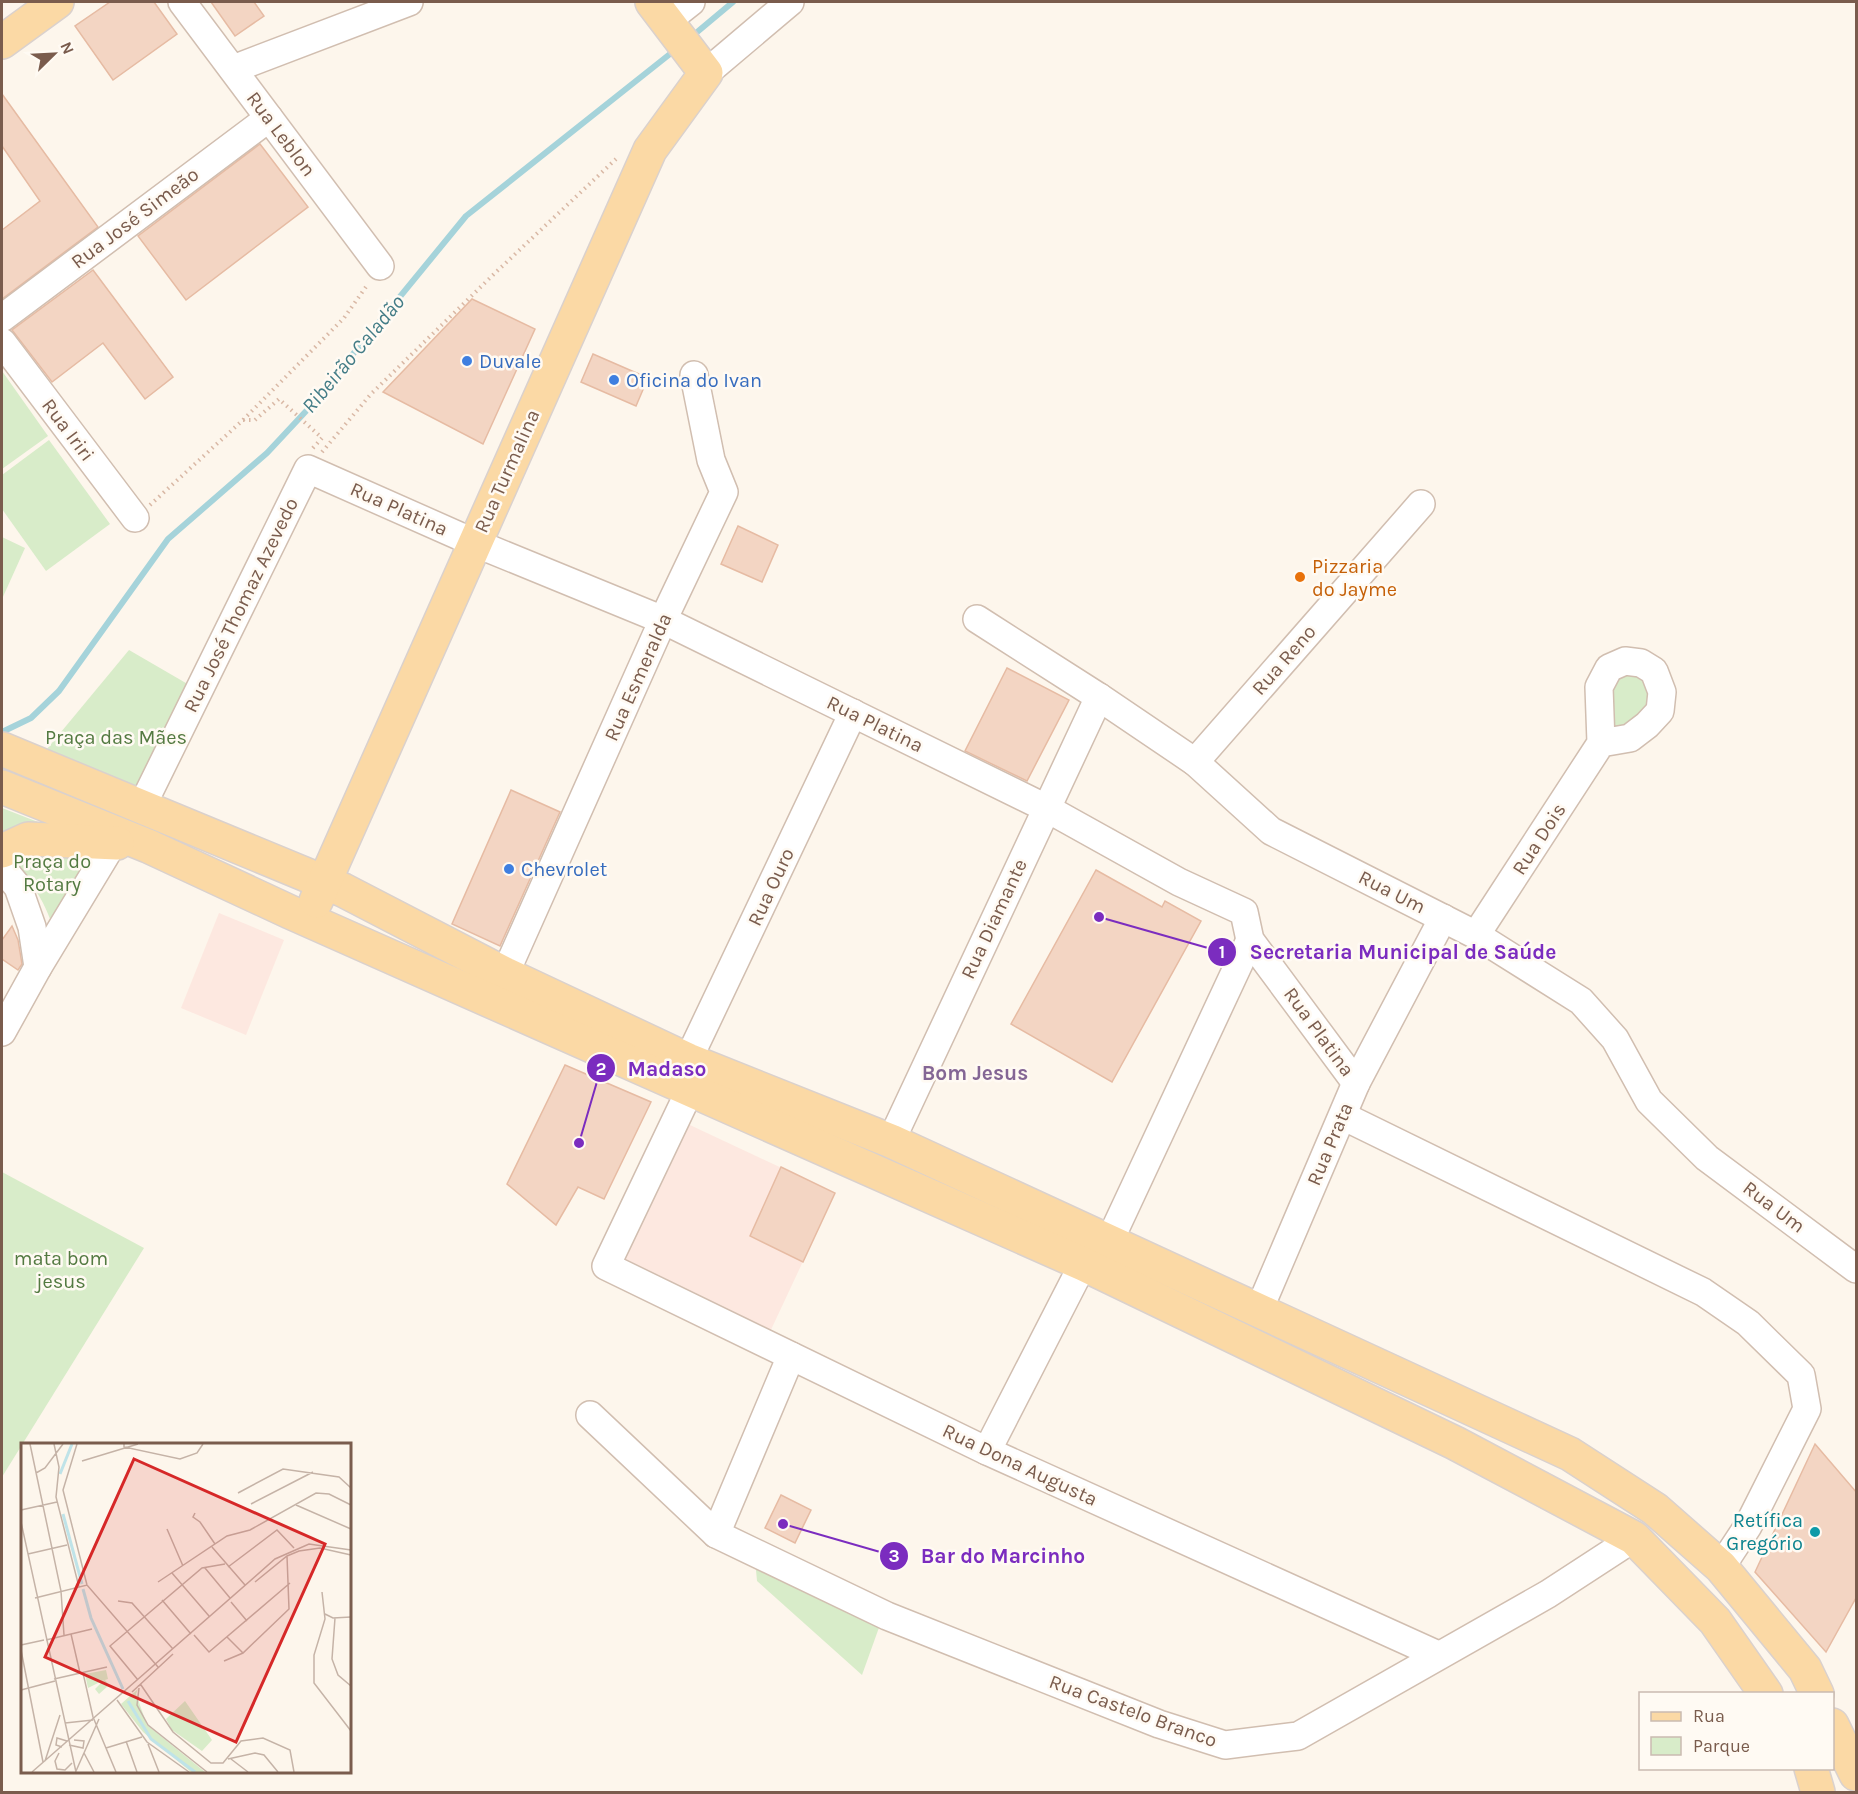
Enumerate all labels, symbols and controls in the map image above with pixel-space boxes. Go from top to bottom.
north arrow [24,24,84,84]
text: N [56,39,78,57]
street label: Rua Leblon [242,87,320,181]
street label: Rua José Simeão [67,163,203,273]
water label: Ribeirão Caladão [297,290,410,418]
place label: Duvale [479,350,541,373]
marker: Duvale [460,354,474,368]
place label: Oficina do Ivan [626,369,762,392]
marker: Oficina do Ivan [607,373,621,387]
street label: Rua Iriri [37,394,99,466]
street label: Rua Turmalina [470,406,544,536]
street label: Rua Platina [347,477,451,541]
street label: Rua José Thomaz Azevedo [179,494,303,716]
place label: Pizzaria do Jayme [1312,555,1397,601]
marker: Pizzaria do Jayme [1293,570,1307,584]
street label: Rua Esmeralda [600,609,676,745]
street label: Rua Reno [1247,620,1321,700]
street label: Rua Platina [823,691,927,757]
park label: Praça das Mães [45,726,187,749]
street label: Rua Dois [1507,799,1571,879]
street label: Rua Ouro [743,844,799,930]
park label: Praça do Rotary [13,850,91,896]
street label: Rua Diamante [956,855,1032,983]
place label: Chevrolet [521,858,608,881]
marker: Chevrolet [502,862,516,876]
street label: Rua Um [1355,865,1429,919]
callout: Secretaria Municipal de Saúde [1207,932,1568,971]
text: Secretaria Municipal de Saúde [1250,940,1556,964]
text: 1 [1219,941,1225,963]
street label: Rua Platina [1279,983,1359,1081]
callout: Madaso [586,1049,719,1088]
text: Madaso [628,1057,706,1081]
text: 2 [596,1058,606,1080]
district label: Bom Jesus [922,1061,1028,1085]
street label: Rua Prata [1302,1099,1358,1189]
street label: Rua Um [1738,1176,1810,1238]
park label: mata bom jesus [14,1247,108,1293]
street label: Rua Dona Augusta [939,1419,1101,1511]
inset map [21,1443,351,1773]
place label: Retífica Gregório [1726,1509,1803,1555]
marker: Retífica Gregório [1808,1525,1822,1539]
callout: Bar do Marcinho [879,1536,1098,1575]
text: Bar do Marcinho [921,1544,1085,1568]
text: 3 [888,1545,900,1567]
street label: Rua Castelo Branco [1046,1670,1220,1752]
legend [1639,1692,1834,1770]
text: Rua [1693,1705,1725,1727]
text: Parque [1693,1735,1750,1757]

